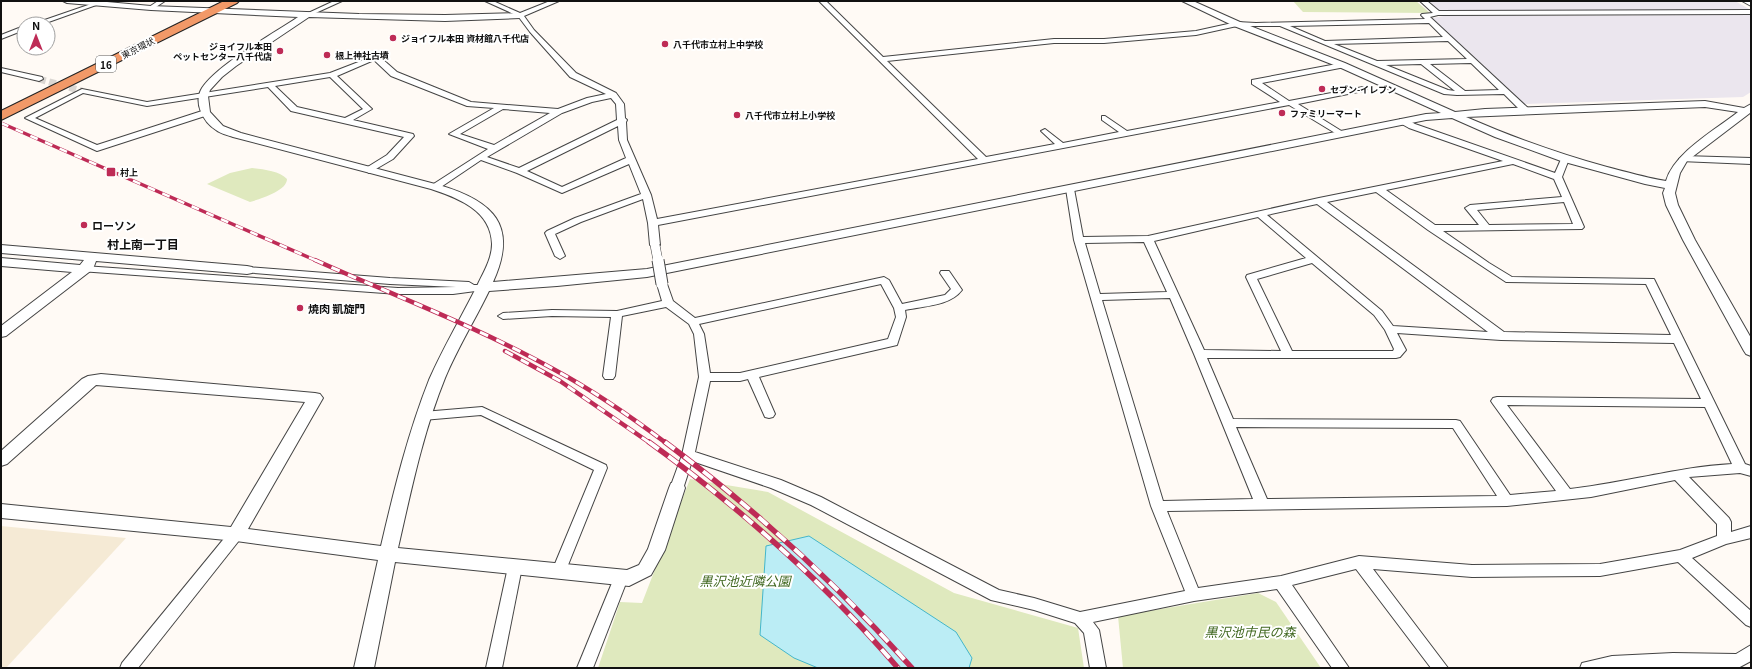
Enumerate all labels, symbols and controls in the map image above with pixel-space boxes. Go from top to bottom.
north arrow [16,16,56,56]
text: N [32,17,40,33]
place label: ジョイフル本田 資材館八千代店 [401,32,529,45]
marker: ジョイフル本田 資材館八千代店 [388,33,398,43]
street label: 東京環状 [119,34,157,62]
place label: 八千代市立村上中学校 [673,38,764,51]
marker: 八千代市立村上中学校 [660,39,670,49]
place label: ジョイフル本田 ペットセンター八千代店 [173,40,272,63]
marker: ジョイフル本田 ペットセンター八千代店 [275,46,285,56]
place label: 根上神社古墳 [335,49,389,62]
marker: 根上神社古墳 [322,50,332,60]
road number: 16 [96,56,116,72]
place label: セブン-イレブン [1330,83,1396,96]
marker: セブン-イレブン [1317,84,1327,94]
place label: ファミリーマート [1290,107,1362,120]
marker: ファミリーマート [1277,108,1287,118]
place label: 八千代市立村上小学校 [745,109,836,122]
marker: 八千代市立村上小学校 [732,110,742,120]
marker: 村上 [105,166,117,178]
place label: 村上 [120,166,138,179]
place label: ローソン [92,217,136,233]
marker: ローソン [79,220,89,230]
district label: 村上南一丁目 [107,235,179,252]
place label: 焼肉 凱旋門 [308,300,366,316]
marker: 焼肉 凱旋門 [295,303,305,313]
park label: 黒沢池近隣公園 [699,571,792,590]
park label: 黒沢池市民の森 [1204,622,1297,641]

